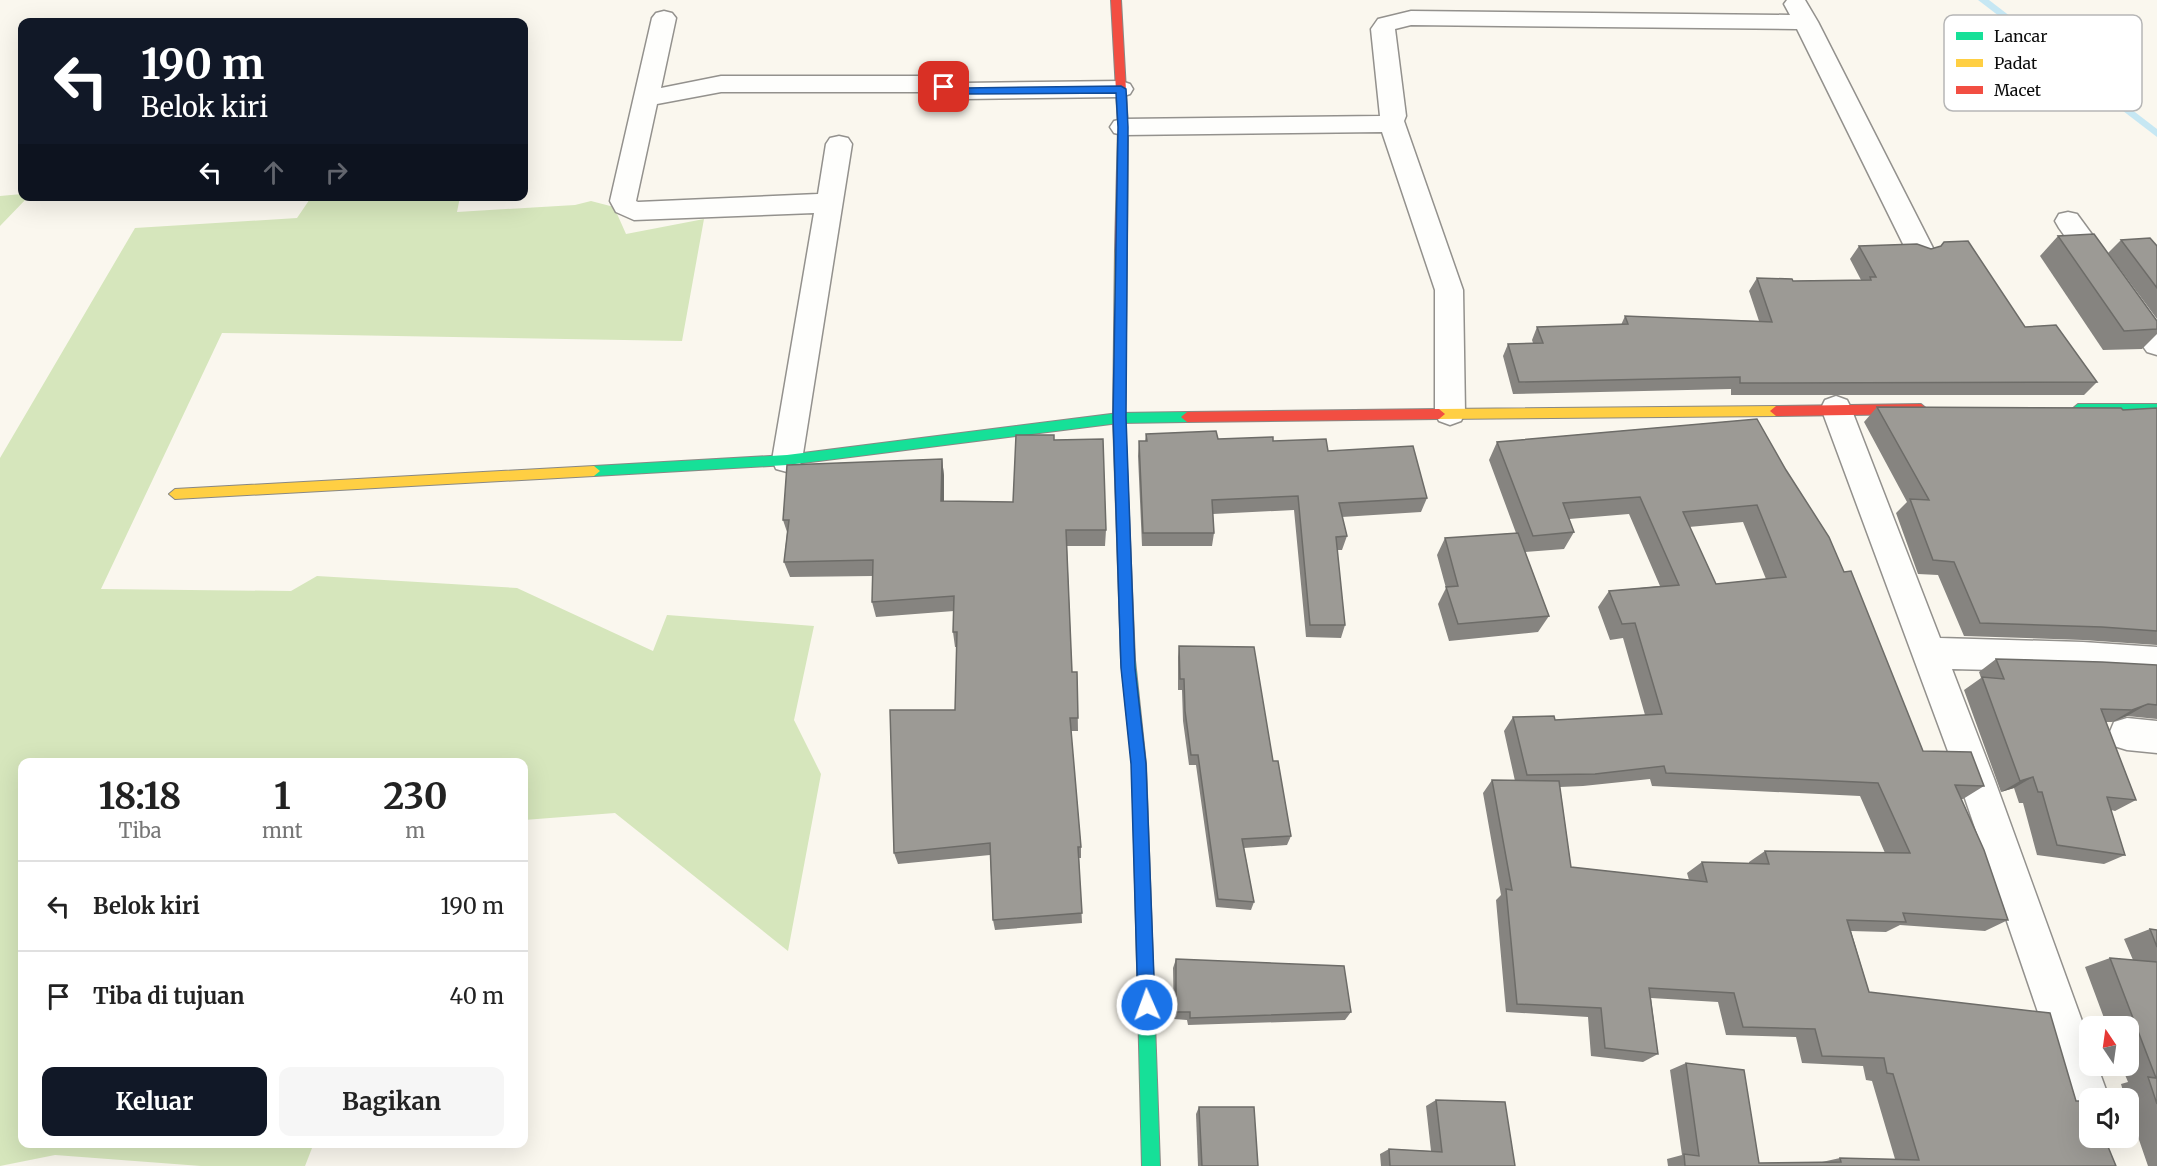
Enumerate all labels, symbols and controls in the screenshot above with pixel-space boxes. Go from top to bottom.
legend [1944,15,2142,111]
text: Lancar [1994,26,2047,46]
text: 190 m [141,38,264,90]
icon: left [42,42,120,120]
text: Padat [1994,53,2038,73]
pin [918,61,969,112]
icon: arrive [927,70,960,103]
text: Macet [1994,80,2042,100]
text: Belok kiri [141,90,268,124]
icon: left [194,156,227,189]
icon: ahead [257,156,290,189]
icon: right [320,156,353,189]
text: 18:18 [99,774,182,819]
text: 1 [274,774,291,819]
text: 230 [383,774,447,819]
text: Tiba [118,818,162,843]
text: mnt [262,818,303,843]
text: m [405,818,425,843]
icon: left [42,890,75,923]
text: Belok kiri [93,892,200,920]
text: 190 m [441,892,504,920]
position arrow [1115,973,1179,1037]
icon: arrive [42,980,75,1013]
text: Tiba di tujuan [93,982,244,1010]
text: 40 m [449,982,504,1010]
north arrow [2079,1016,2139,1076]
map controls [2079,1016,2139,1148]
button: Keluar [42,1067,267,1136]
button: Bagikan [279,1067,504,1136]
button: sound [2079,1088,2139,1148]

